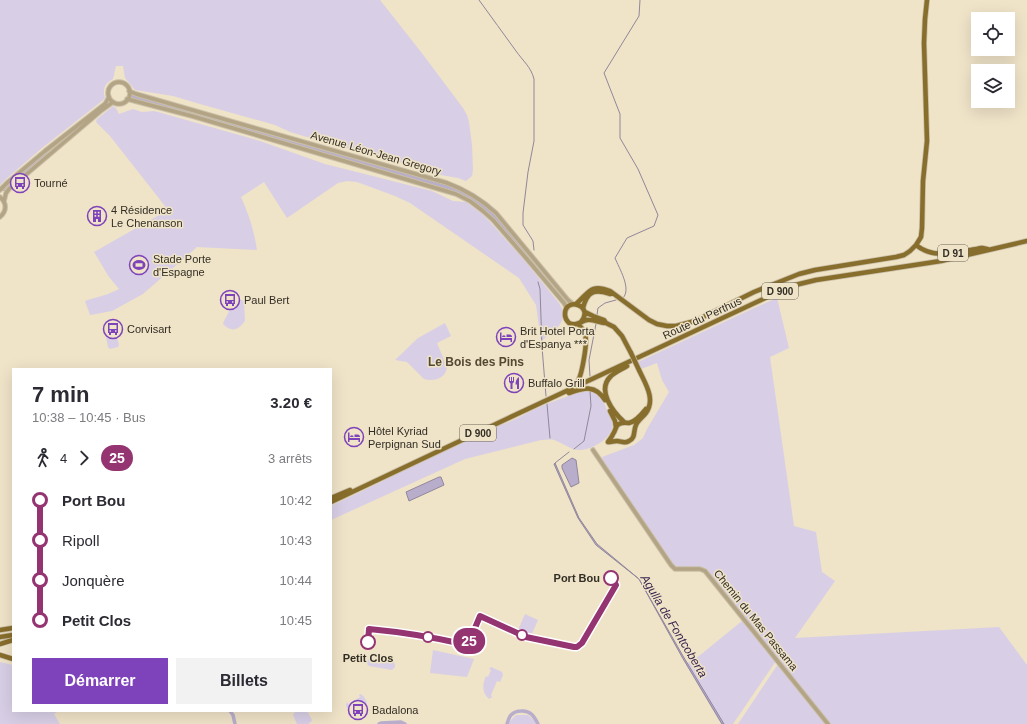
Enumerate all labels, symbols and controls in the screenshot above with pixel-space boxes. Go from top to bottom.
map controls [971,12,1015,108]
button: locate [971,12,1015,56]
button: layers [971,64,1015,108]
street label: Avenue Léon-Jean Gregory [309,129,443,178]
bus stop icon: Tourné [9,172,31,194]
place label: Tourné [34,177,68,189]
place label: 4 Résidence Le Chenanson [111,204,183,229]
building icon: 4 Résidence Le Chenanson [86,205,108,227]
road number: D 91 [938,245,968,261]
place label: Stade Porte d'Espagne [153,253,211,278]
sports icon: Stade Porte d'Espagne [128,254,150,276]
road number: D 900 [762,283,798,299]
bus stop icon: Paul Bert [219,289,241,311]
place label: Paul Bert [244,294,289,306]
street label: Route du Perthus [661,294,744,342]
bus stop icon: Corvisart [102,318,124,340]
place label: Corvisart [127,323,171,335]
place label: Brit Hotel Porta d'Espanya *** [520,325,595,350]
hotel icon: Brit Hotel Porta d'Espanya *** [495,326,517,348]
district label: Le Bois des Pins [428,355,524,369]
restaurant icon: Buffalo Grill [503,372,525,394]
place label: Buffalo Grill [528,377,585,389]
text: 7 min [32,382,89,407]
text: 3.20 € [270,394,312,411]
text: 10:38 – 10:45 · Bus [32,410,145,425]
place label: Hôtel Kyriad Perpignan Sud [368,425,441,450]
road number: D 900 [460,425,496,441]
hotel icon: Hôtel Kyriad Perpignan Sud [343,426,365,448]
icon: walk [32,447,54,469]
icon: forward [73,447,95,469]
text: 25 [109,450,125,466]
text: 4 [60,451,67,466]
text: 3 arrêts [268,451,312,466]
text: Port Bou [62,492,125,509]
text: 10:42 [279,493,312,508]
text: Ripoll [62,532,100,549]
text: 10:43 [279,533,312,548]
street label: Chemin du Mas Passama [712,567,801,673]
marker: Port Bou [603,570,619,586]
water label: Agulla de Fontcoberta [637,571,710,680]
text: Jonquère [62,572,125,589]
place label: Port Bou [554,572,600,584]
text: 10:44 [279,573,312,588]
text: Petit Clos [62,612,131,629]
text: 10:45 [279,613,312,628]
line badge: 25 [451,628,487,654]
unlabelled marker [516,629,528,641]
unlabelled marker [422,631,434,643]
text: 25 [461,633,477,649]
marker: Petit Clos [360,634,376,650]
place label: Petit Clos [343,652,393,664]
button: Démarrer [32,658,168,704]
button: Billets [176,658,312,704]
bus stop icon: Badalona [347,699,369,721]
place label: Badalona [372,704,419,716]

